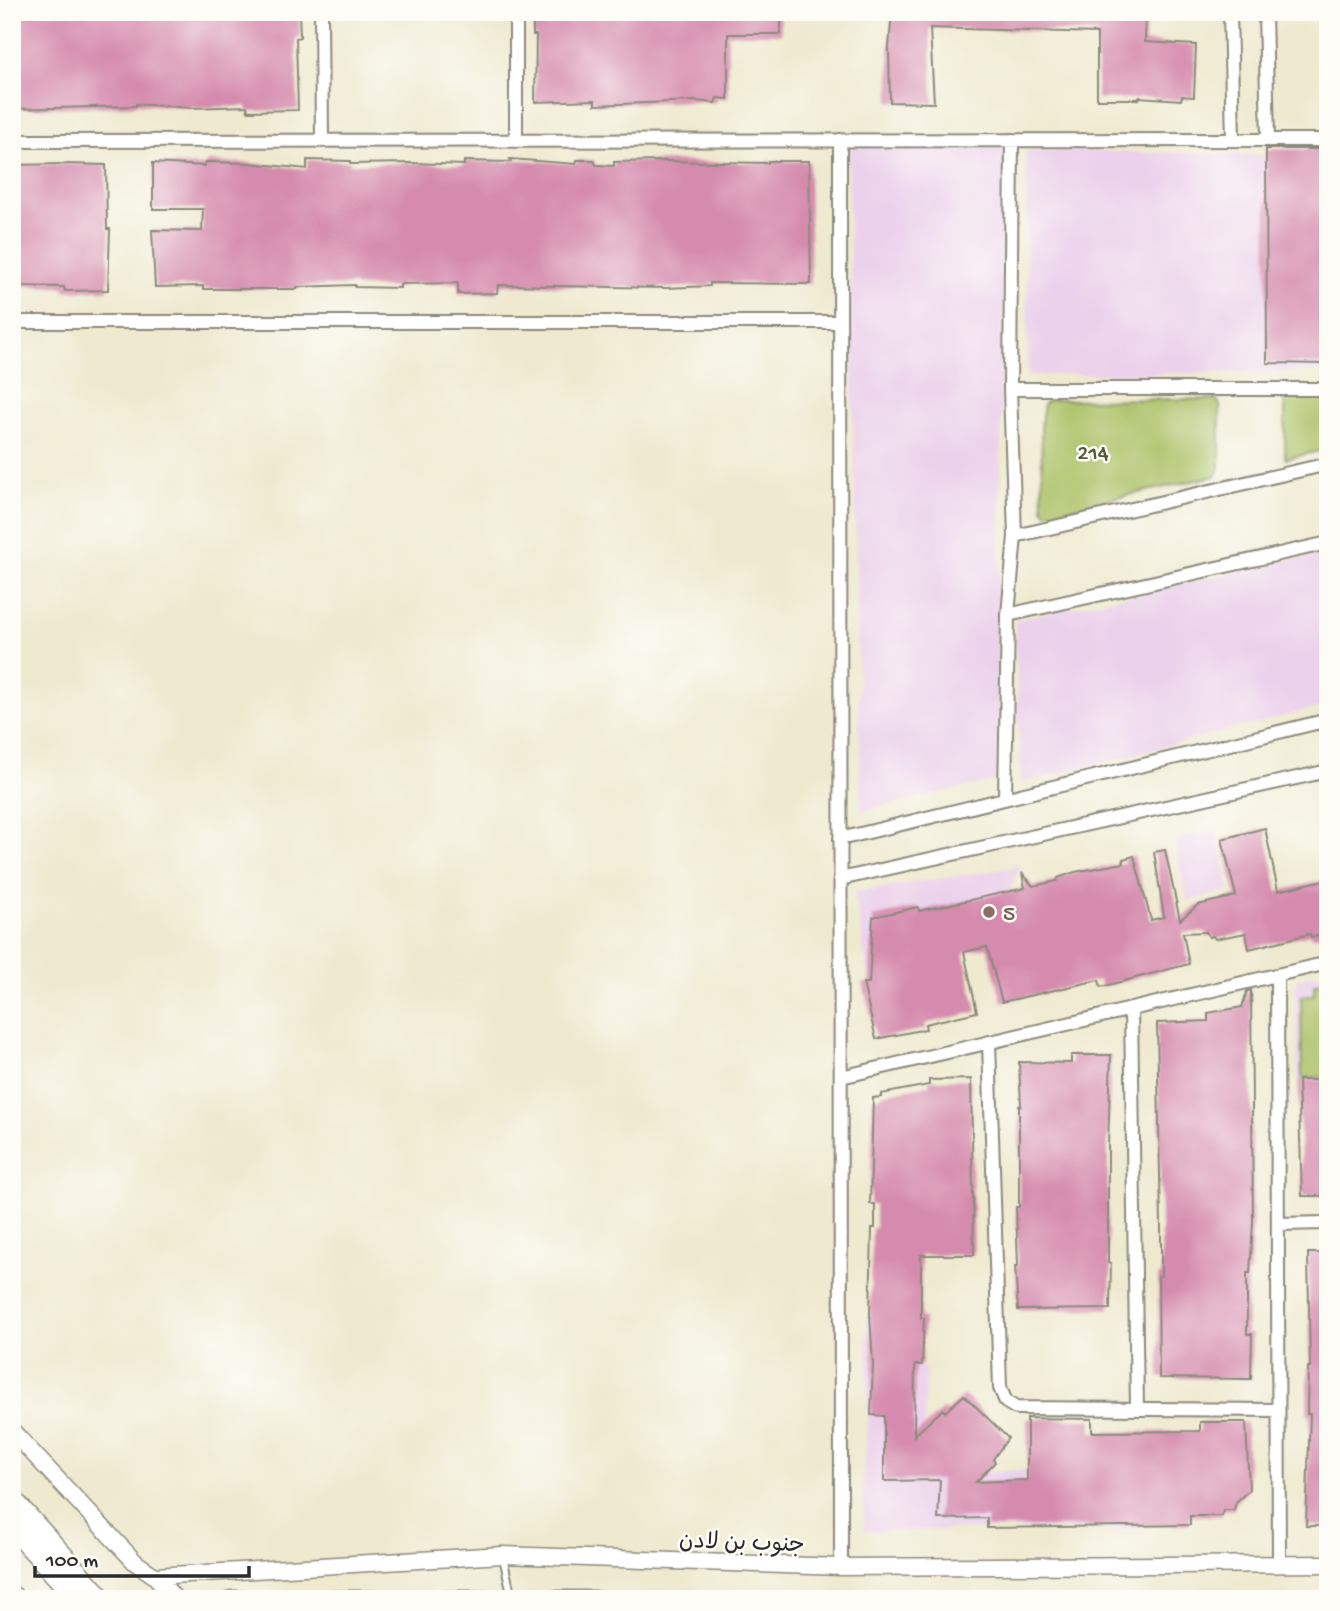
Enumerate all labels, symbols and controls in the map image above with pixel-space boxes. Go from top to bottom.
park label: 214 [1077,441,1109,468]
place label: 5 [1003,902,1015,929]
marker: 5 [981,904,997,920]
street label: جنوب بن لادن [679,1529,805,1560]
scale bar [35,1534,248,1578]
text: 100 m [45,1550,98,1575]

